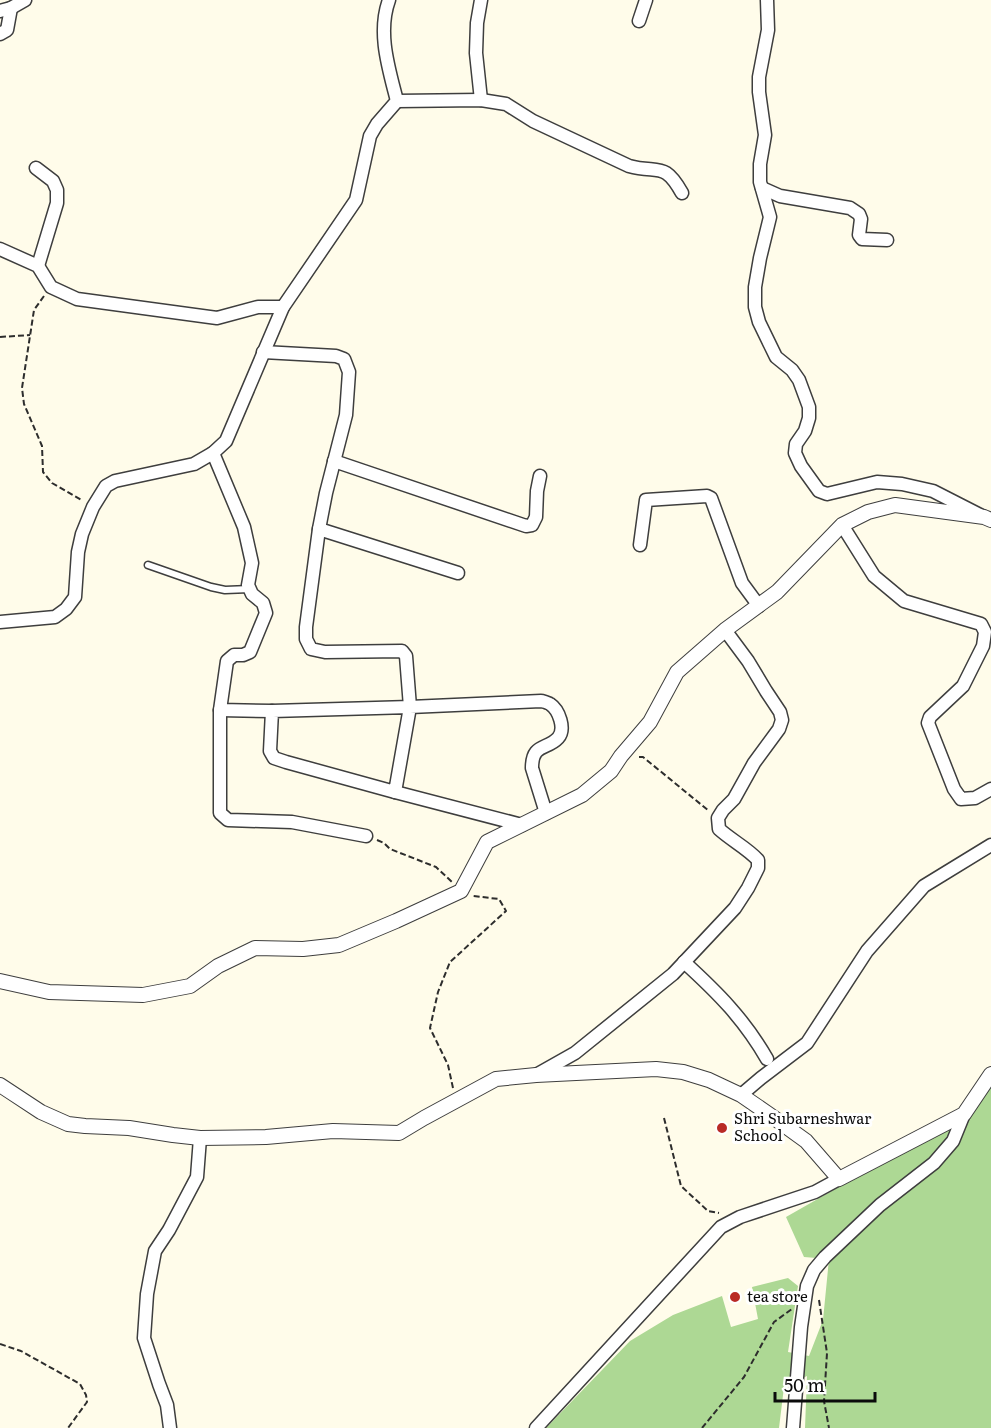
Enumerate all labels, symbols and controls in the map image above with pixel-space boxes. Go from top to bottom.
place label: Shri Subarneshwar School [734,1106,871,1146]
marker: Shri Subarneshwar School [715,1121,729,1135]
place label: tea store [747,1284,808,1307]
marker: tea store [728,1290,742,1304]
scale bar [775,1365,876,1403]
text: 50 m [784,1371,825,1398]

